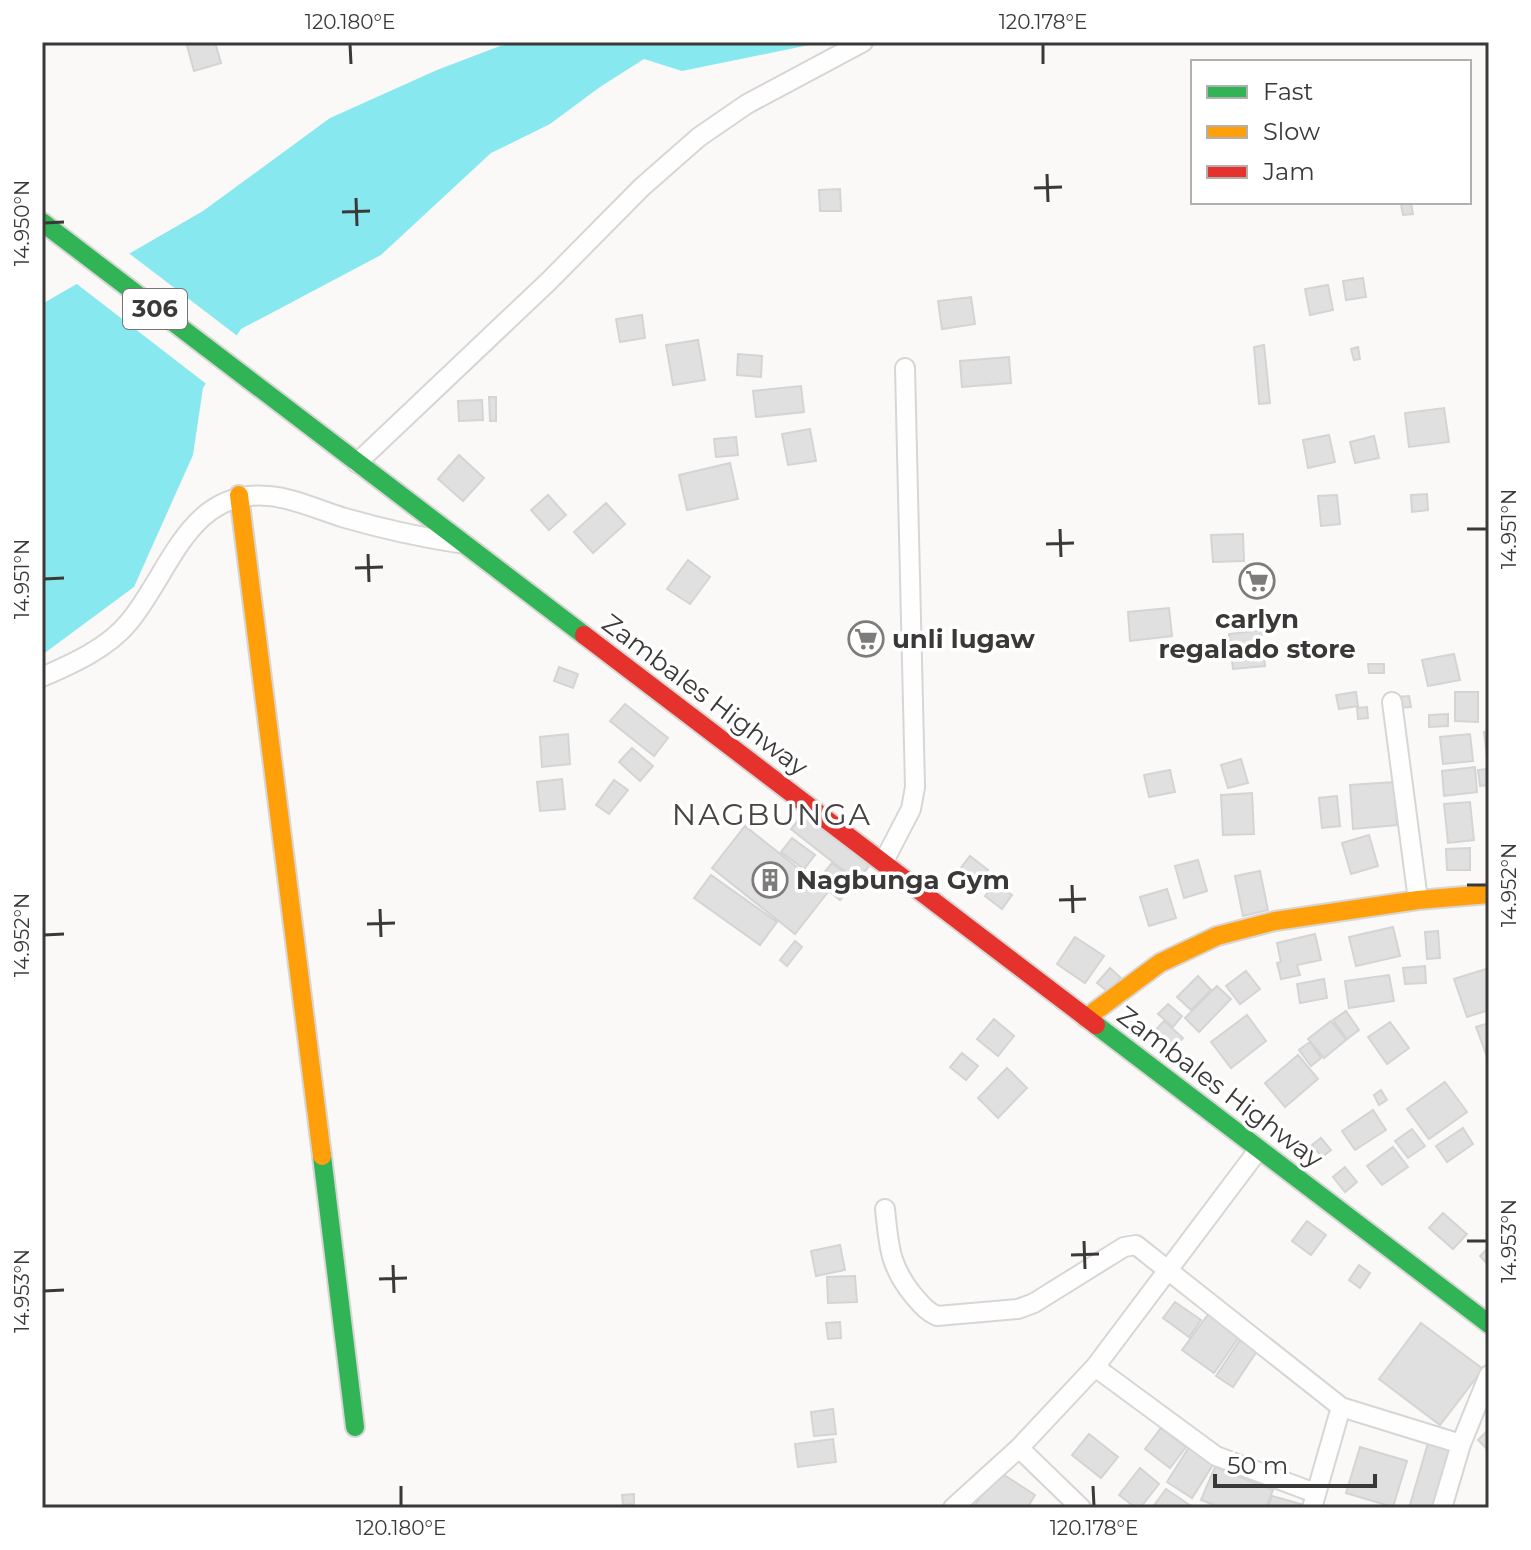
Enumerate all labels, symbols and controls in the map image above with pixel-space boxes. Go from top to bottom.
text: 120.180°E [305,10,395,34]
text: 120.178°E [999,10,1087,34]
legend [1191,60,1471,204]
text: Fast [1263,77,1314,106]
text: Slow [1263,117,1320,146]
text: Jam [1262,157,1315,186]
text: 14.950°N [10,180,34,266]
road number: 306 [123,289,187,329]
text: 14.951°N [1497,489,1521,569]
text: 14.951°N [10,539,34,619]
supermarket icon: carlyn regalado store [1238,562,1276,600]
place label: carlyn regalado store [1158,603,1356,665]
street label: Zambales Highway [596,607,815,783]
supermarket icon: unli lugaw [847,620,885,658]
place label: unli lugaw [892,623,1036,655]
district label: NAGBUNGA [672,796,872,833]
text: 14.952°N [1497,843,1521,927]
building icon: Nagbunga Gym [751,861,789,899]
place label: Nagbunga Gym [796,864,1010,896]
text: 14.952°N [10,893,34,977]
street label: Zambales Highway [1111,999,1330,1175]
text: 14.953°N [1497,1199,1521,1283]
text: 14.953°N [10,1249,34,1333]
scale bar [1215,1438,1375,1488]
text: 50 m [1227,1451,1288,1480]
text: 120.180°E [356,1516,446,1540]
text: 120.178°E [1050,1516,1138,1540]

